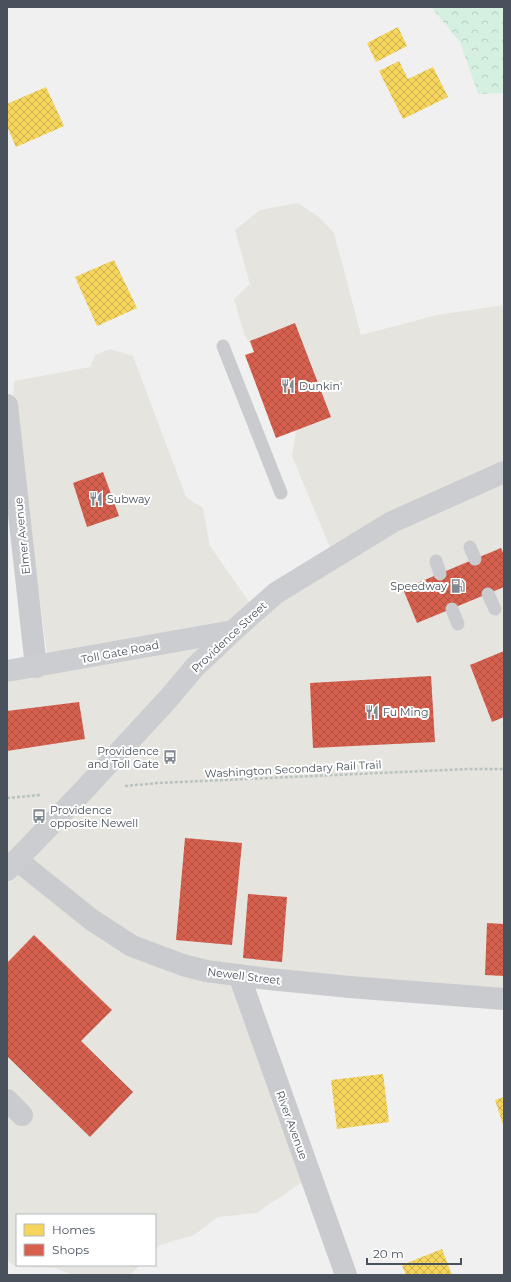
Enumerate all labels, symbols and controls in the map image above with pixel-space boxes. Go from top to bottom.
restaurant icon: Dunkin' [280,378,296,394]
place label: Dunkin' [299,379,342,393]
restaurant icon: Subway [88,491,104,507]
place label: Subway [107,492,150,506]
street label: Elmer Avenue [11,496,33,575]
fuel station icon: Speedway [450,578,466,594]
place label: Speedway [390,579,447,593]
street label: Providence Street [188,598,270,676]
street label: Toll Gate Road [80,638,160,666]
restaurant icon: Fu Ming [364,704,380,720]
place label: Fu Ming [383,705,428,719]
place label: Providence and Toll Gate [87,744,159,771]
bus stop icon: Providence and Toll Gate [162,749,178,765]
street label: Washington Secondary Rail Trail [204,757,382,781]
place label: Providence opposite Newell [50,803,138,830]
bus stop icon: Providence opposite Newell [31,808,47,824]
street label: Newell Street [207,965,282,988]
street label: River Avenue [273,1089,311,1162]
legend [16,1214,156,1266]
text: Homes [52,1222,95,1237]
scale bar [367,1240,461,1266]
text: Shops [52,1242,89,1257]
text: 20 m [373,1246,404,1261]

